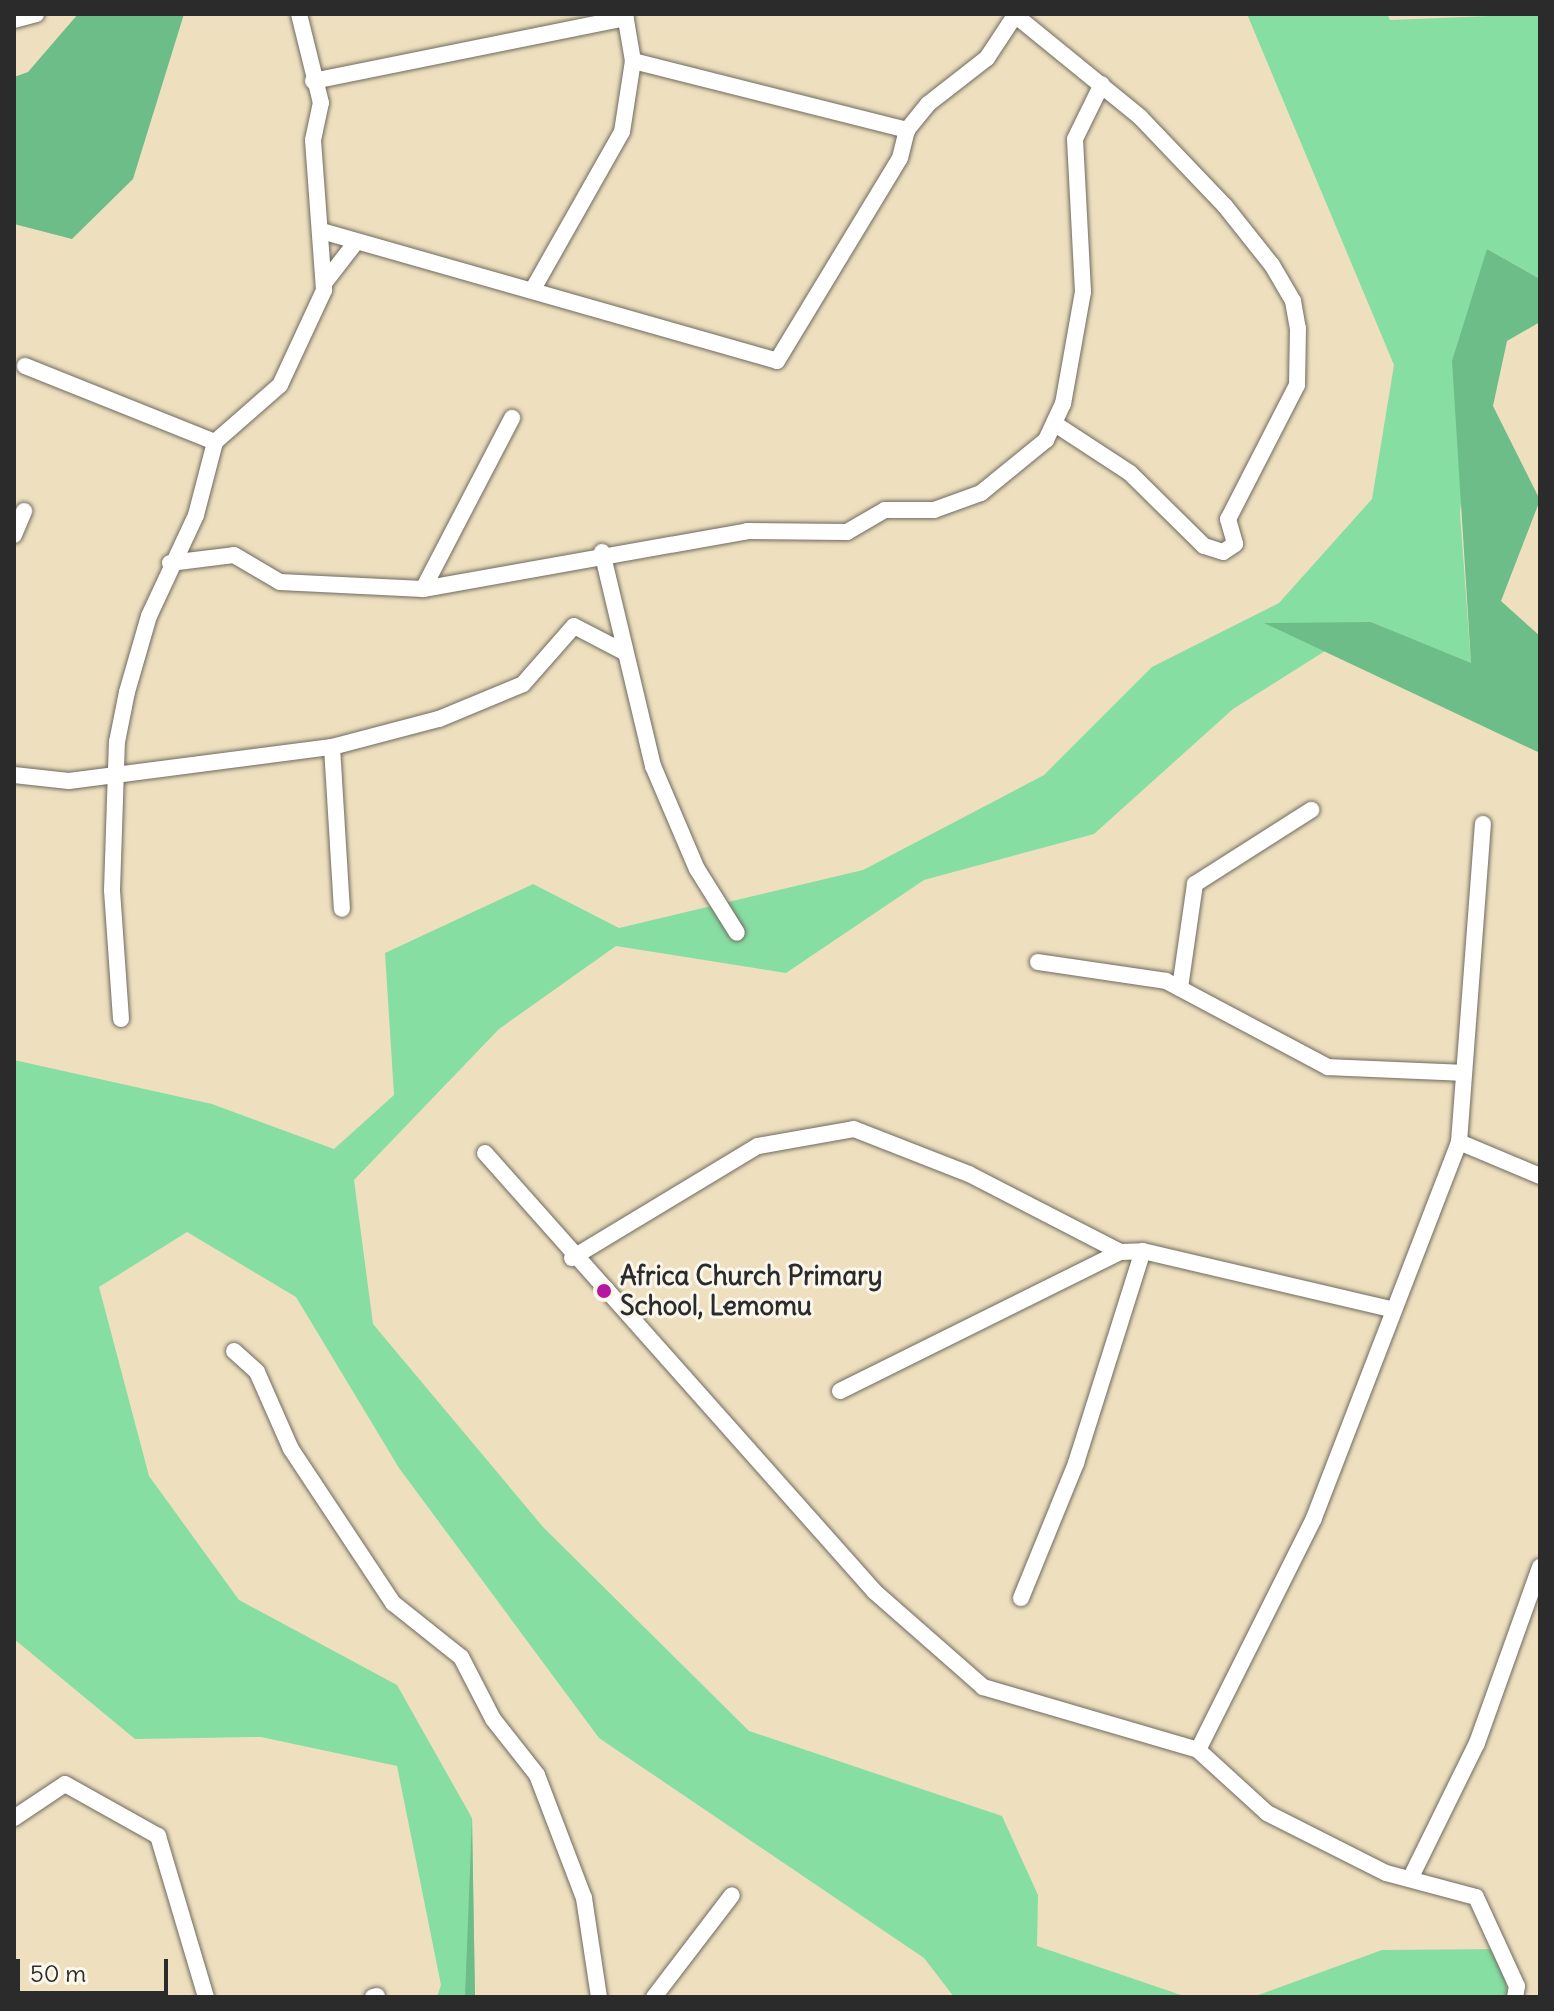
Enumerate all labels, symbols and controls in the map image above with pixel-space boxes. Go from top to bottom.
place label: Africa Church Primary School, Lemomu [620,1260,883,1322]
marker: Africa Church Primary School, Lemomu [595,1282,613,1300]
scale bar [20,1943,172,1993]
text: 50 m [30,1958,86,1988]

